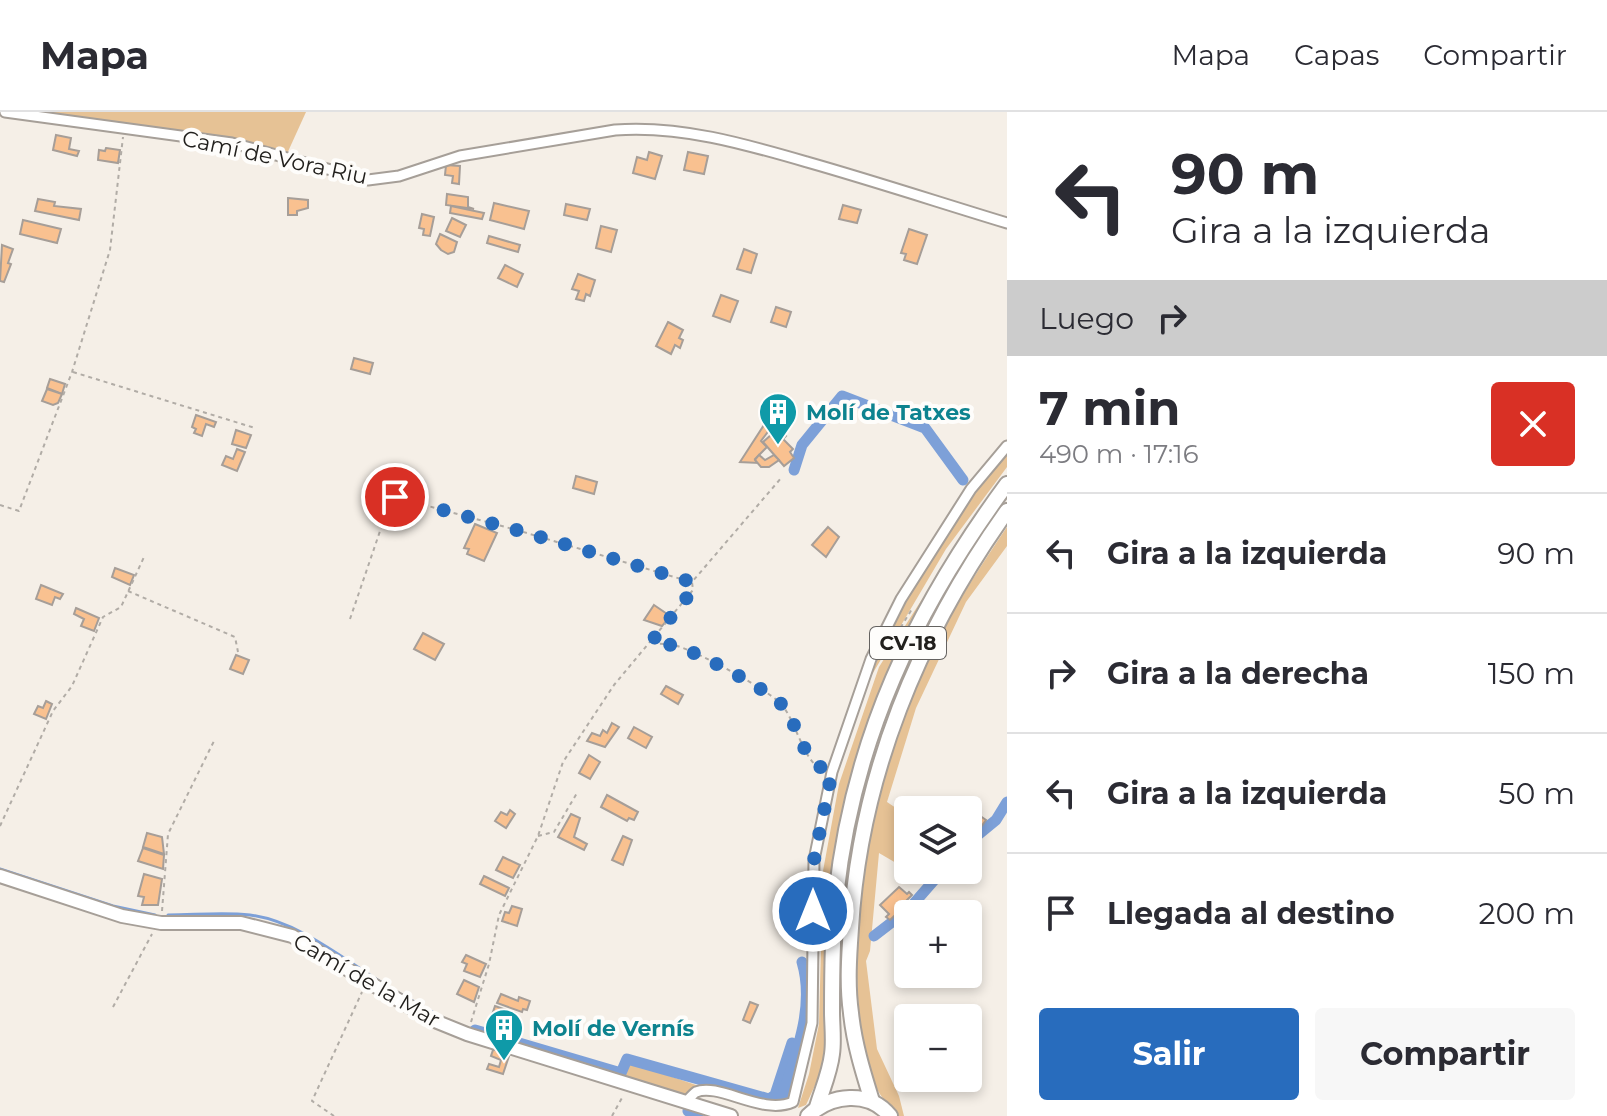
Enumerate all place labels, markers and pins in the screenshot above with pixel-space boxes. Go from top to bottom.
building icon: Molí de Tatxes [757,391,799,446]
place label: Molí de Tatxes [806,399,971,426]
pin [361,463,429,531]
building icon: Molí de Vernís [483,1007,525,1062]
place label: Molí de Vernís [532,1015,695,1042]

